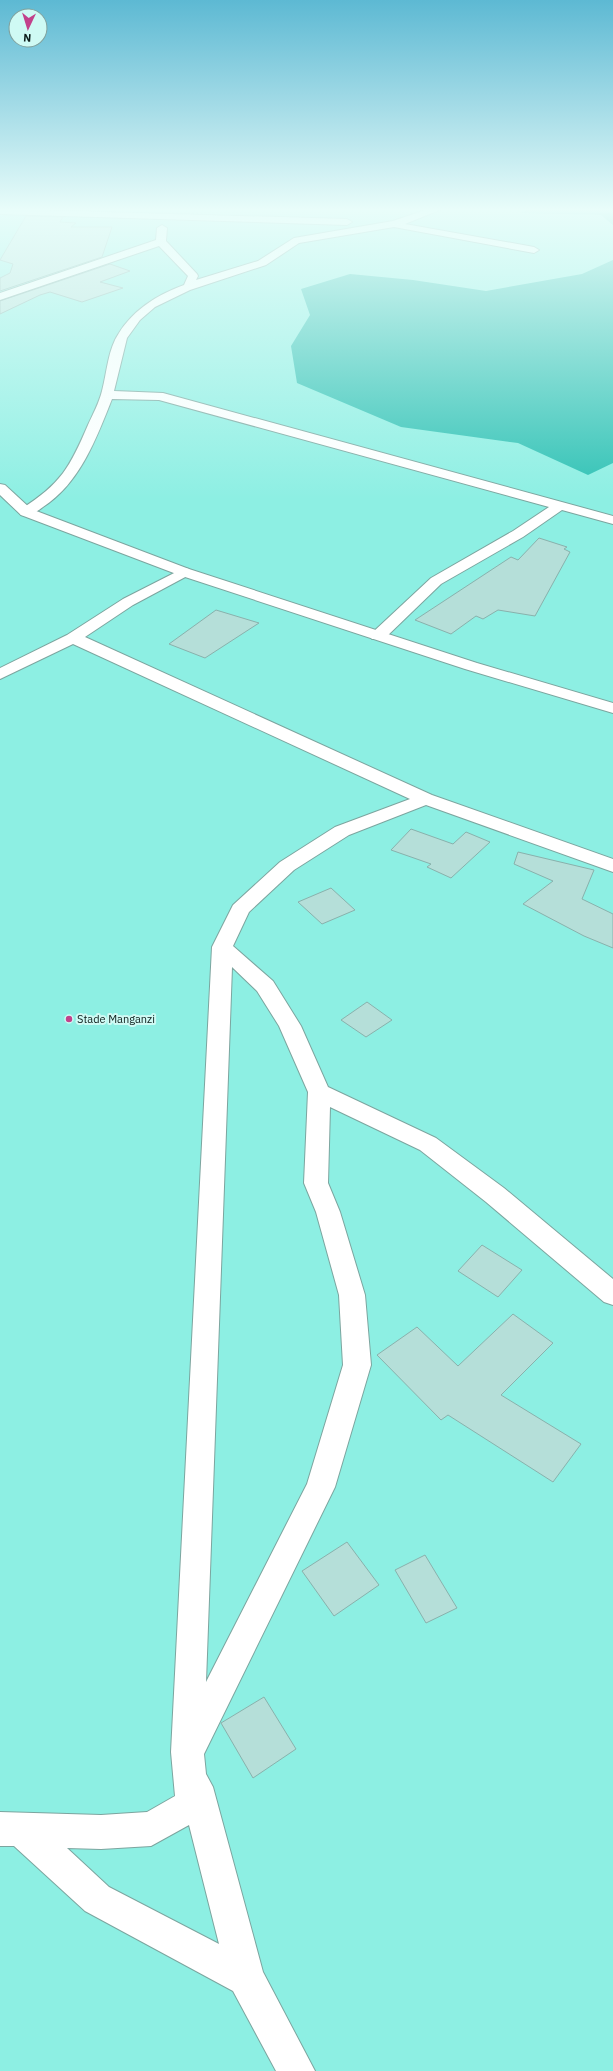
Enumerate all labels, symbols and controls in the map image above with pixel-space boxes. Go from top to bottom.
north arrow [8,8,48,48]
text: N [23,31,32,45]
place label: Stade Manganzi [77,1012,155,1026]
marker: Stade Manganzi [64,1014,74,1024]

